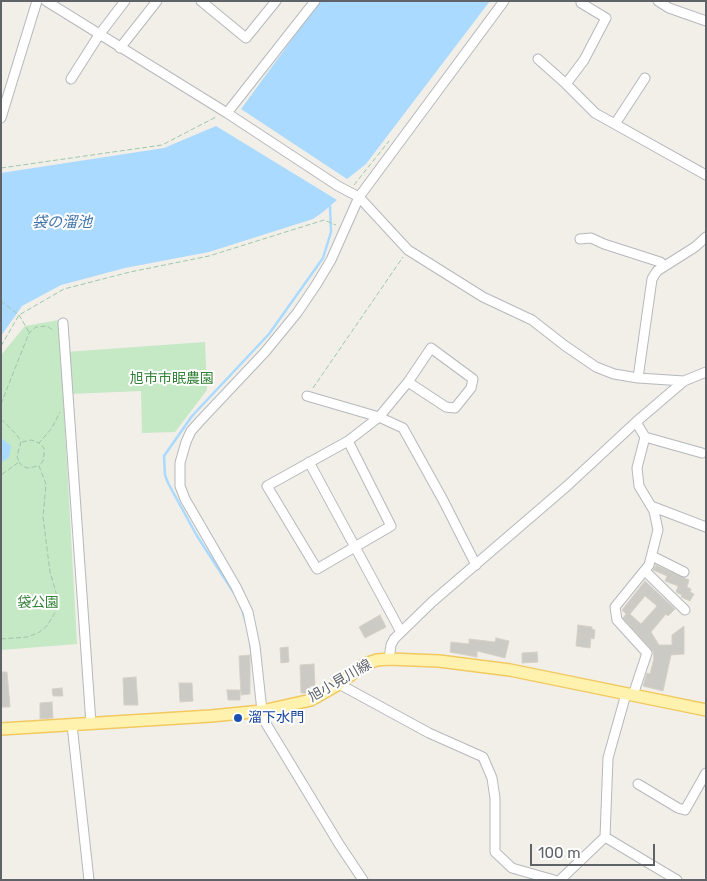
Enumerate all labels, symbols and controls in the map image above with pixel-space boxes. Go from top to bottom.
water label: 袋の溜池 [32,214,92,232]
park label: 旭市市眠農園 [130,371,214,387]
park label: 袋公園 [17,595,59,611]
street label: 旭小見川線 [305,656,375,706]
place label: 溜下水門 [248,710,304,726]
marker: 溜下水門 [232,712,244,724]
scale bar [532,834,657,866]
text: 100 m [538,844,580,862]

